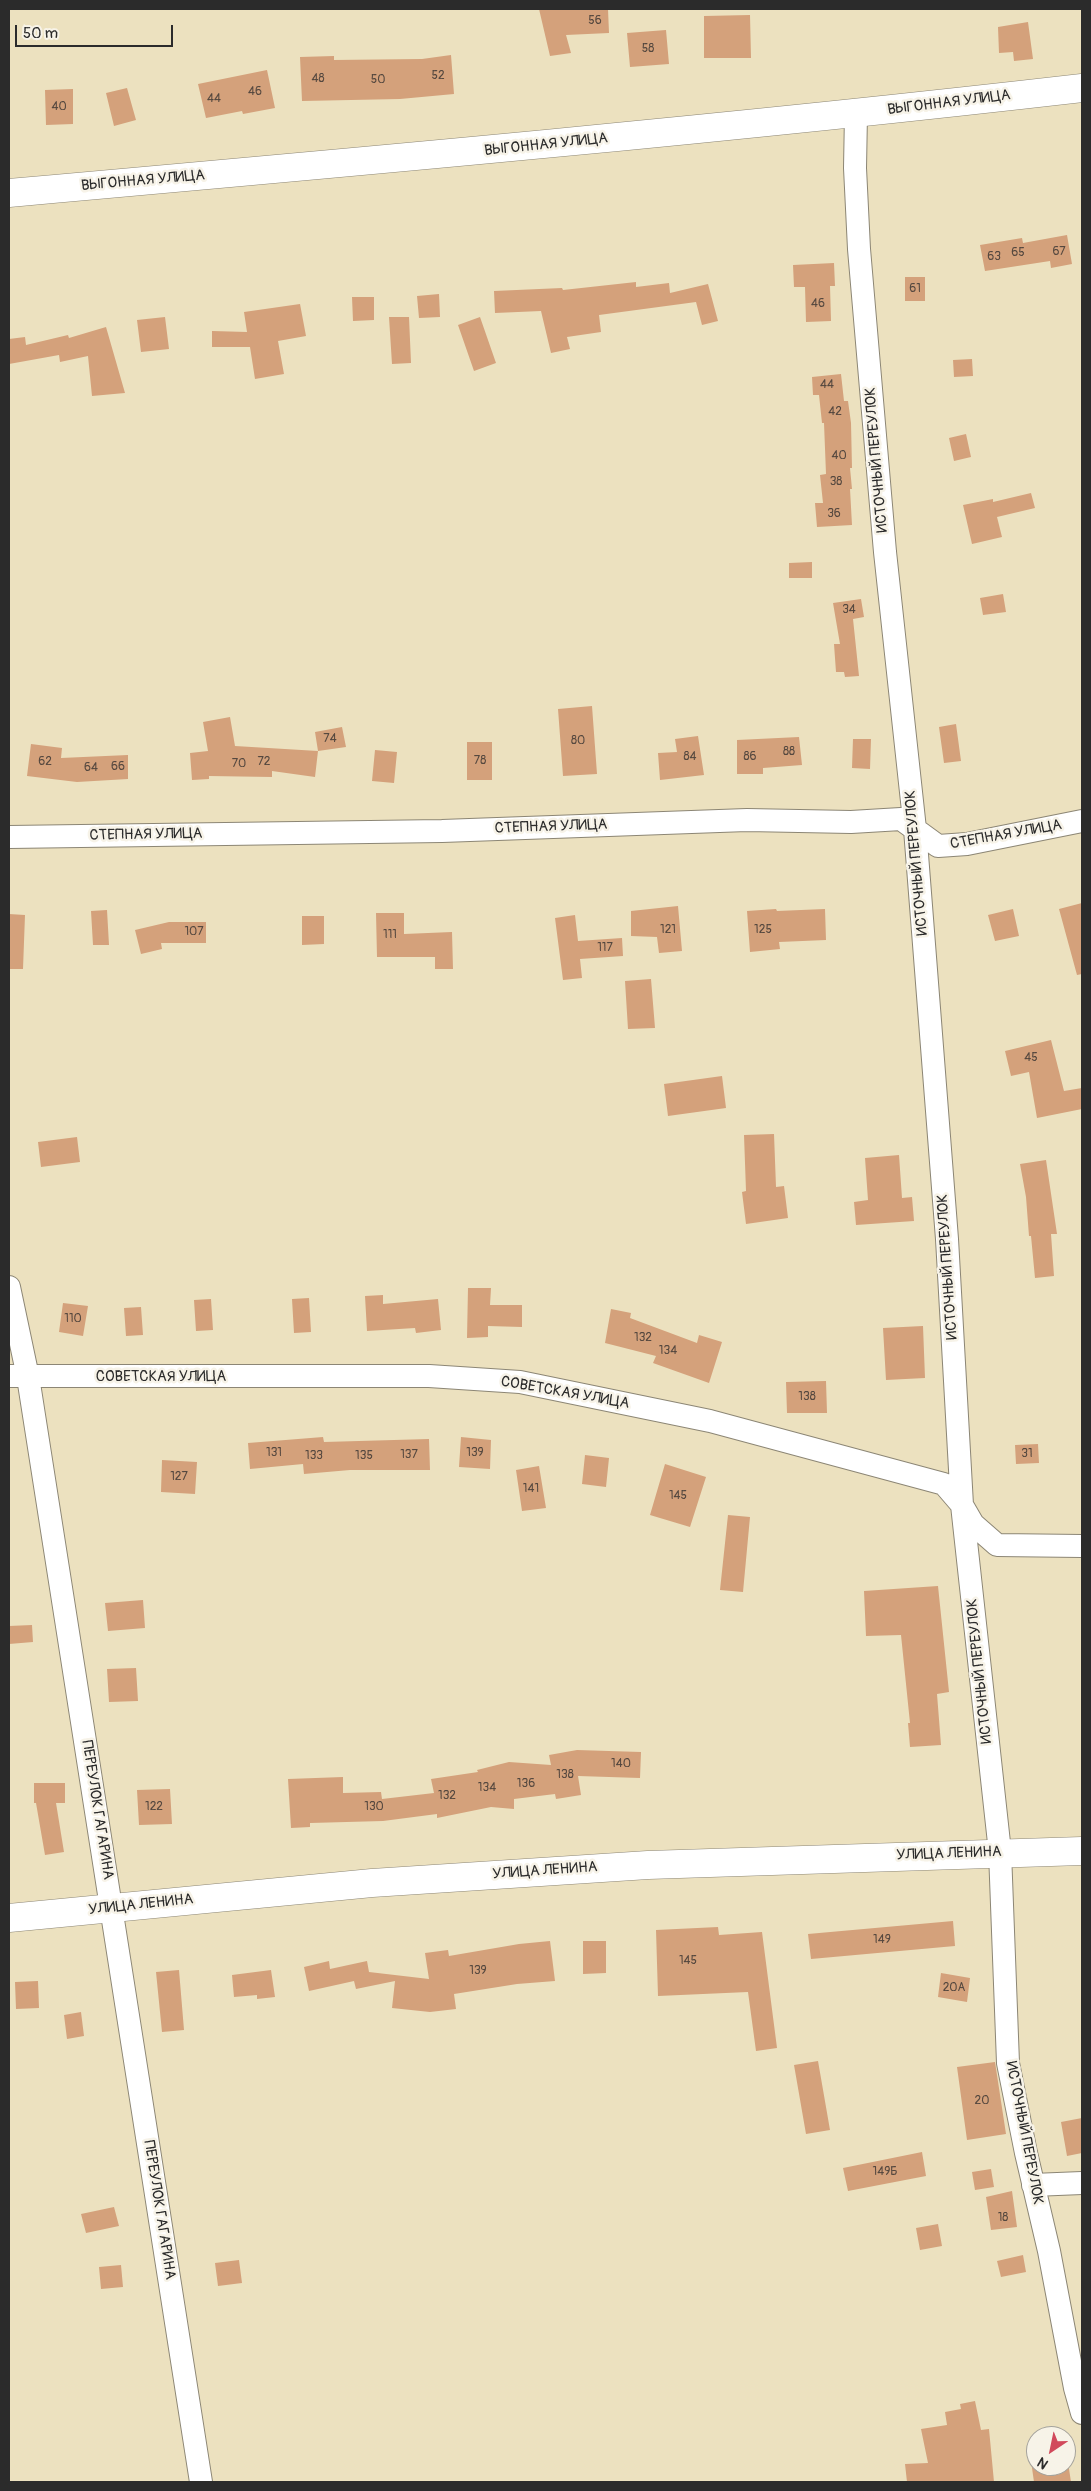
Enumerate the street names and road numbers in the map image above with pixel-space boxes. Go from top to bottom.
street label: ВЫГОННАЯ УЛИЦА [886,87,1012,119]
street label: ВЫГОННАЯ УЛИЦА [483,130,609,160]
street label: ВЫГОННАЯ УЛИЦА [80,167,206,195]
street label: ИСТОЧНЫЙ ПЕРЕУЛОК [862,387,892,533]
street label: ИСТОЧНЫЙ ПЕРЕУЛОК [902,790,932,936]
street label: СТЕПНАЯ УЛИЦА [494,816,608,838]
street label: СТЕПНАЯ УЛИЦА [949,816,1063,854]
street label: СТЕПНАЯ УЛИЦА [89,825,203,845]
street label: ИСТОЧНЫЙ ПЕРЕУЛОК [934,1194,962,1340]
street label: СОВЕТСКАЯ УЛИЦА [96,1368,226,1386]
street label: СОВЕТСКАЯ УЛИЦА [499,1373,631,1413]
street label: ИСТОЧНЫЙ ПЕРЕУЛОК [963,1598,997,1744]
street label: ПЕРЕУЛОК ГАГАРИНА [77,1739,117,1881]
street label: УЛИЦА ЛЕНИНА [896,1843,1002,1865]
street label: УЛИЦА ЛЕНИНА [492,1858,598,1884]
street label: УЛИЦА ЛЕНИНА [88,1891,194,1919]
street label: ИСТОЧНЫЙ ПЕРЕУЛОК [1001,2060,1047,2206]
street label: ПЕРЕУЛОК ГАГАРИНА [139,2139,179,2281]

